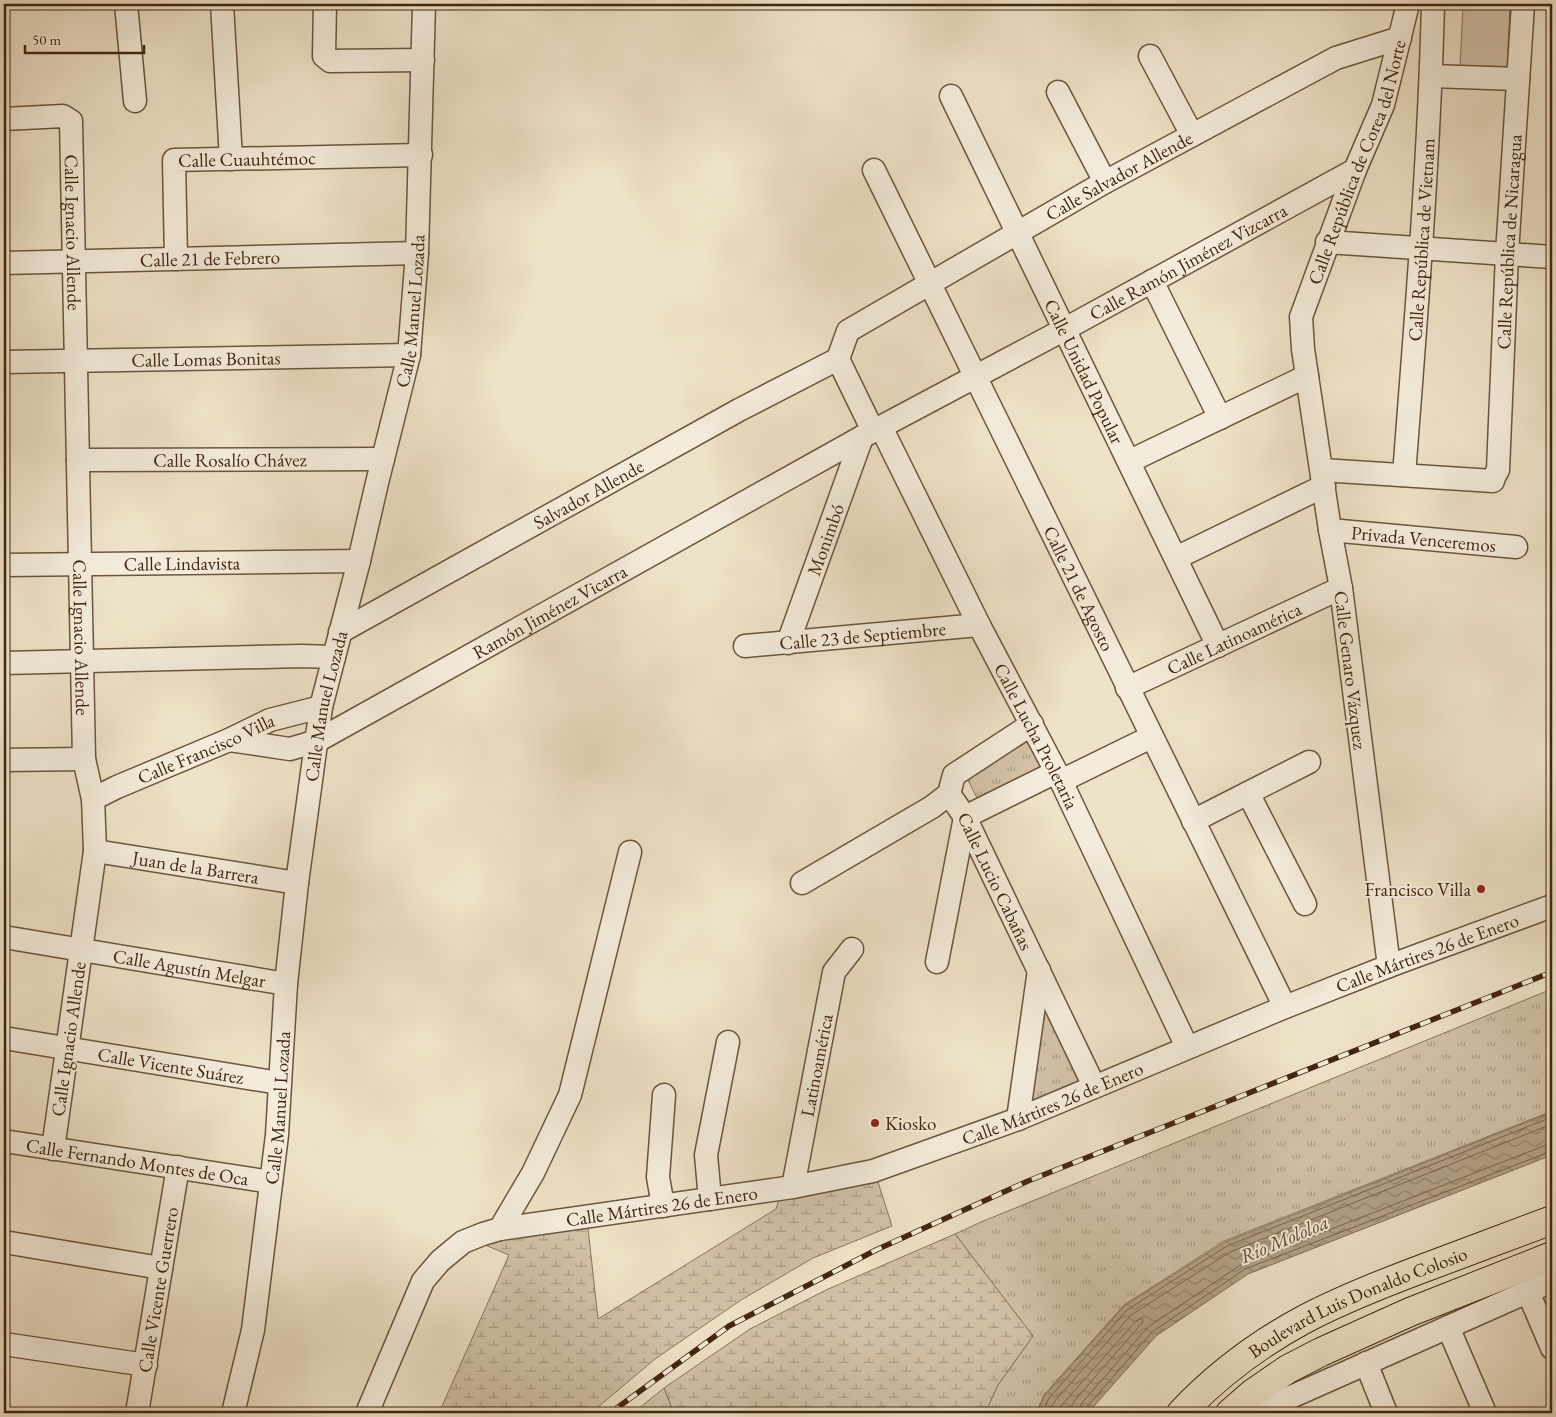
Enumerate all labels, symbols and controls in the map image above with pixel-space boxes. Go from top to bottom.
scale bar [25,22,144,54]
text: 50 m [32,30,61,49]
street label: Calle República de Corea del Norte [1302,37,1412,288]
street label: Calle Salvador Allende [1041,125,1197,227]
street label: Calle República de Nicaragua [1491,133,1528,350]
street label: Calle República de Vietnam [1402,137,1441,342]
street label: Calle Cuauhtémoc [178,145,316,173]
street label: Calle Ignacio Allende [59,154,87,311]
street label: Calle Ramón Jiménez Vizcarra [1085,198,1292,326]
street label: Calle Manuel Lozada [389,234,431,390]
street label: Calle 21 de Febrero [140,244,280,273]
street label: Calle Unidad Popular [1038,295,1130,449]
street label: Calle Lomas Bonitas [131,345,281,373]
street label: Calle Rosalío Chávez [153,447,308,473]
street label: Salvador Allende [529,454,648,535]
street label: Monimbó [801,500,850,579]
street label: Privada Venceremos [1350,520,1497,558]
street label: Calle 21 de Agosto [1038,522,1120,655]
street label: Calle Lindavista [123,550,241,577]
street label: Ramón Jiménez Vicarra [468,558,632,665]
street label: Calle Ignacio Allende [67,559,95,716]
street label: Calle Genaro Vázquez [1328,589,1373,752]
street label: Calle Latinoamérica [1163,596,1306,681]
street label: Calle 23 de Septiembre [778,616,947,656]
street label: Calle Manuel Lozada [299,628,353,783]
street label: Calle Lucha Proletaria [988,659,1085,814]
street label: Calle Francisco Villa [134,707,278,790]
street label: Calle Lucio Cabañas [952,808,1039,954]
street label: Juan de la Barrera [129,845,261,890]
place label: Francisco Villa [1364,877,1471,902]
marker: Francisco Villa [1475,883,1487,895]
street label: Calle Mártires 26 de Enero [1332,907,1522,999]
street label: Calle Agustín Melgar [111,943,268,994]
street label: Calle Ignacio Allende [45,960,92,1118]
street label: Latinoamérica [795,1011,839,1119]
street label: Calle Manuel Lozada [259,1030,296,1186]
street label: Calle Vicente Suárez [96,1042,247,1090]
street label: Calle Mártires 26 de Enero [958,1056,1147,1151]
place label: Kiosko [885,1111,936,1136]
marker: Kiosko [869,1117,881,1129]
street label: Calle Fernando Montes de Oca [24,1133,251,1191]
street label: Calle Mártires 26 de Enero [564,1180,759,1232]
street label: Calle Vicente Guerrero [132,1205,184,1375]
water label: Río Mololoa [1236,1209,1332,1269]
street label: Boulevard Luis Donaldo Colosio [1243,1241,1471,1364]

